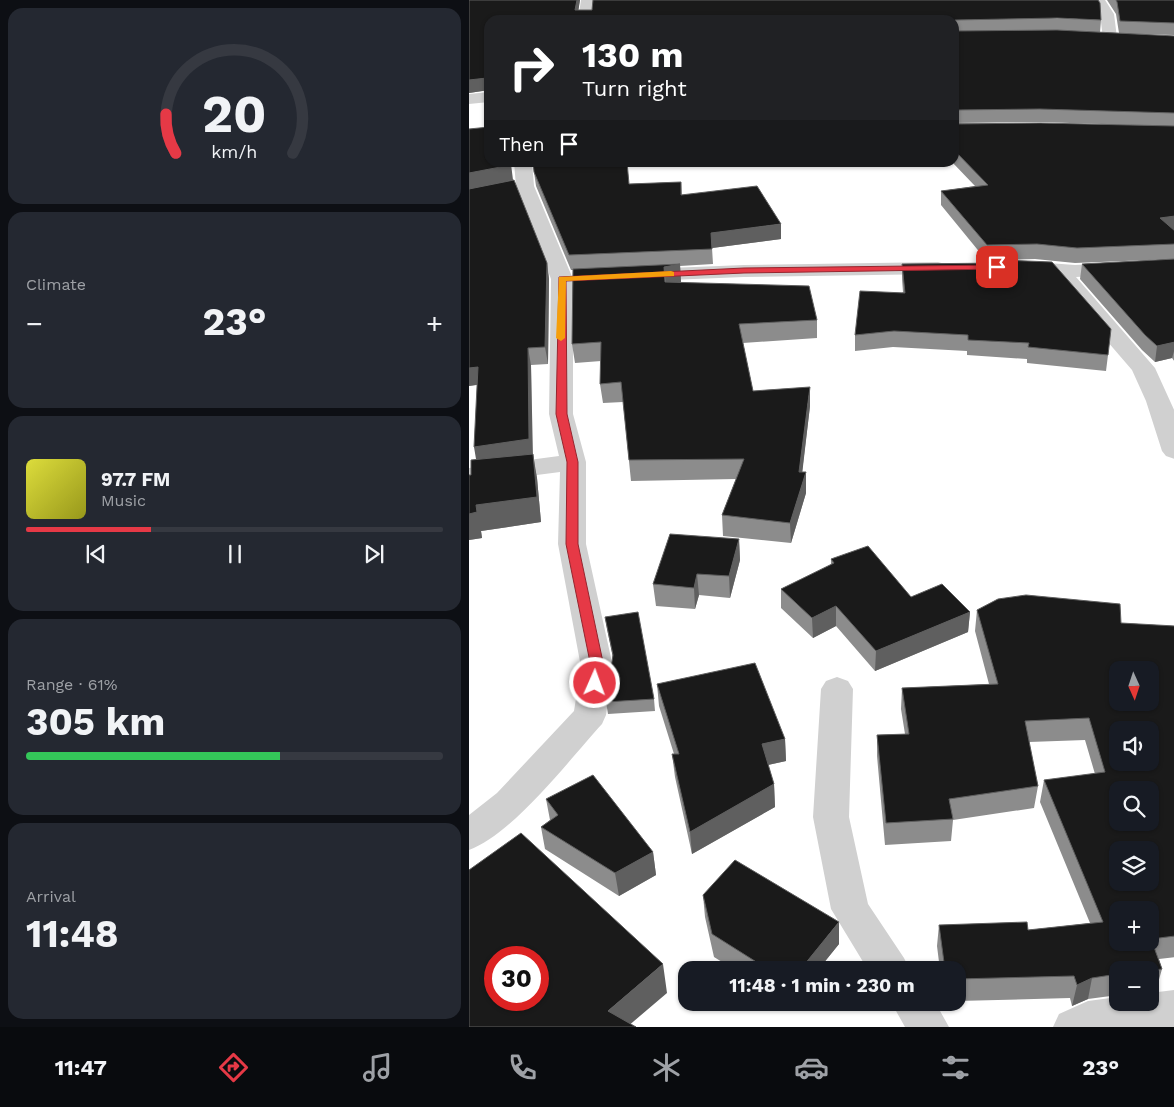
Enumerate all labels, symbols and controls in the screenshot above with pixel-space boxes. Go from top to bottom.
text: 130 m [582,34,683,76]
icon: right [499,35,564,100]
text: Turn right [582,76,687,101]
text: 20 [202,84,267,145]
icon: arrive [555,130,583,158]
text: Then [499,133,545,156]
text: km/h [211,141,258,162]
pin [976,246,1018,288]
icon: arrive [983,253,1011,281]
text: Climate [26,275,86,294]
text: 23° [203,300,267,344]
text: − [26,307,43,340]
text: + [426,307,443,340]
text: 97.7 FM [101,468,170,491]
text: Music [101,491,146,510]
icon: previous [82,540,110,568]
icon: pause [221,540,249,568]
icon: next [360,540,388,568]
position arrow [568,656,620,708]
north arrow [1109,661,1159,711]
map controls [1109,661,1159,1011]
text: Range · 61% [26,675,118,694]
text: 305 km [26,700,165,744]
button: sound [1109,721,1159,771]
button: search [1109,781,1159,831]
button: layers [1109,841,1159,891]
text: Arrival [26,887,76,906]
button: + [1109,901,1159,951]
text: 11:48 [26,912,119,956]
speed limit sign: 30 [484,946,549,1011]
button: − [1109,961,1159,1011]
text: 11:48 · 1 min · 230 m [729,974,915,997]
icon: directions [216,1050,251,1085]
icon: music [360,1050,395,1085]
icon: phone [505,1050,540,1085]
icon: climate [649,1050,684,1085]
icon: car [794,1050,829,1085]
icon: filters [938,1050,973,1085]
text: 11:47 [55,1055,107,1080]
text: 23° [1082,1055,1119,1080]

